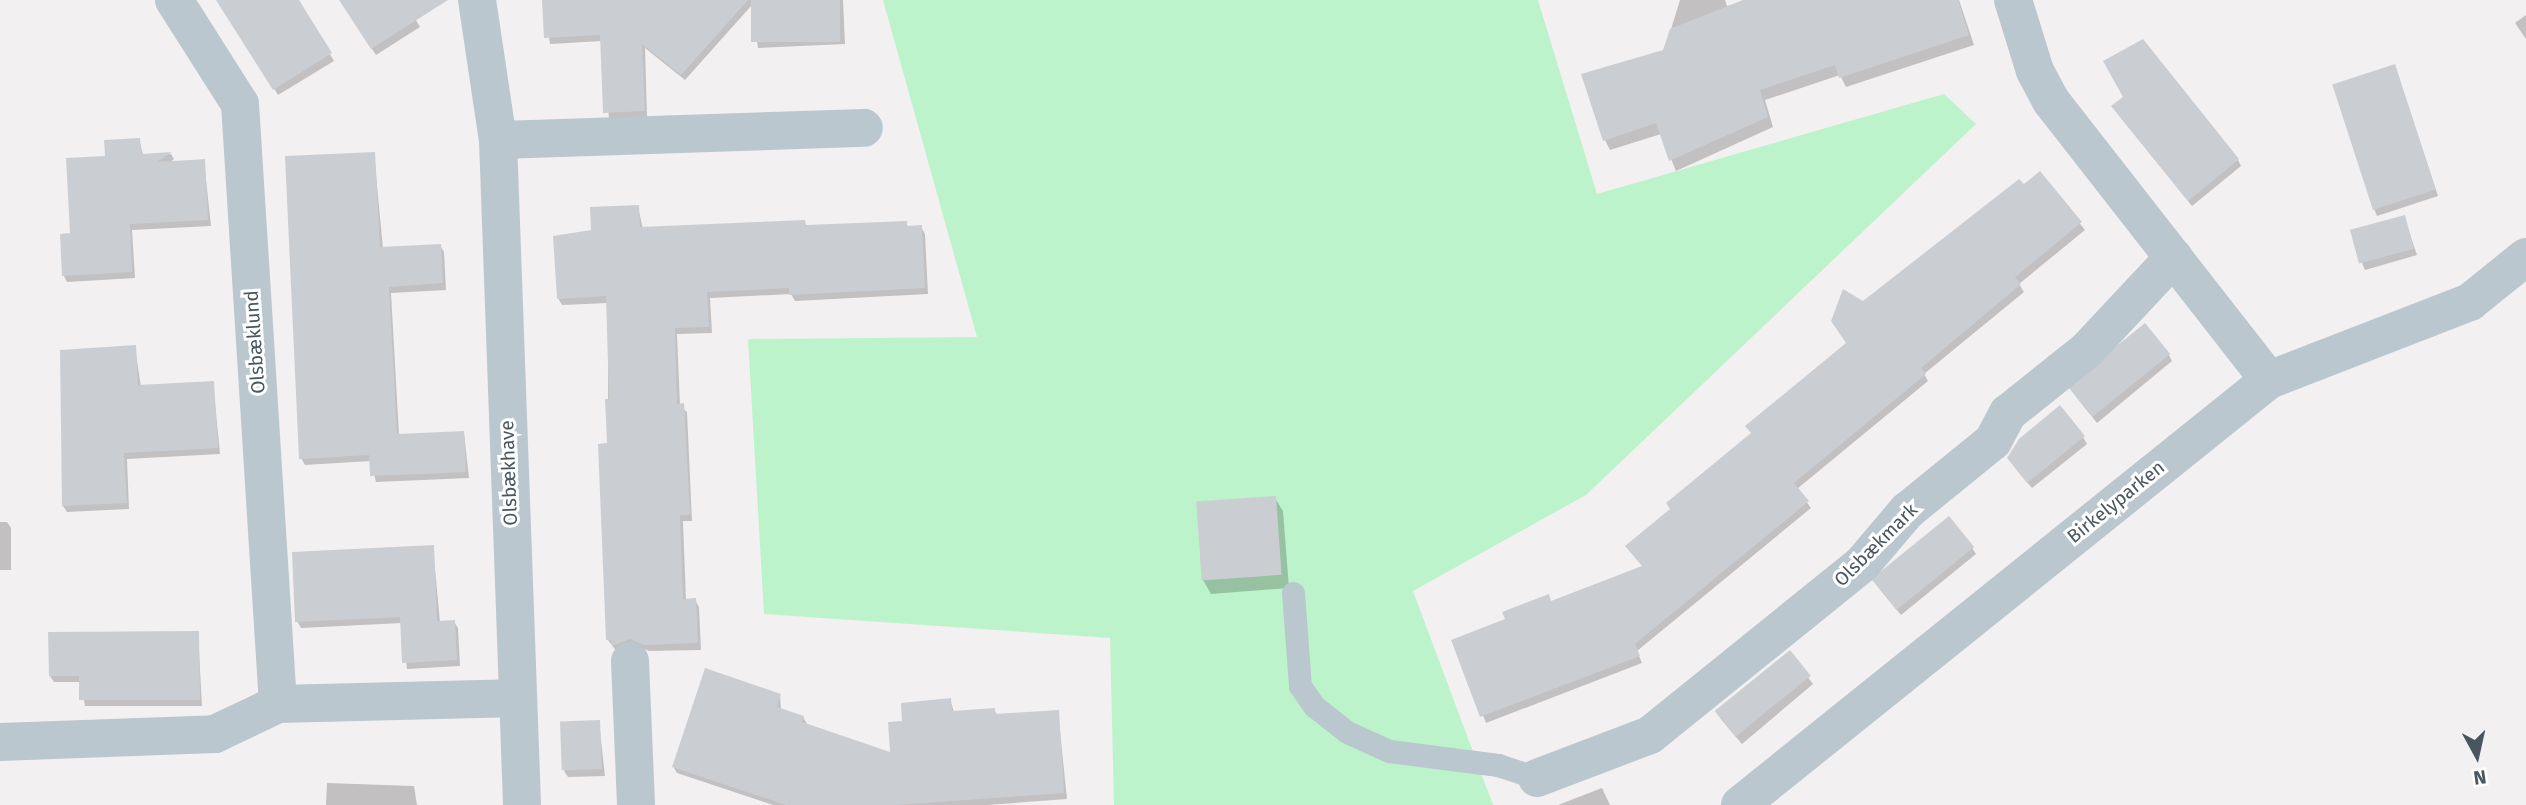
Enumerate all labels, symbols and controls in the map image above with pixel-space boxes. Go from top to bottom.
street label: Olsbæklund [240,289,270,395]
street label: Olsbækhave [496,420,522,526]
street label: Birkelyparken [2063,456,2169,548]
street label: Olsbækmark [1830,499,1922,591]
north arrow [2442,721,2512,791]
text: N [2472,765,2488,790]

